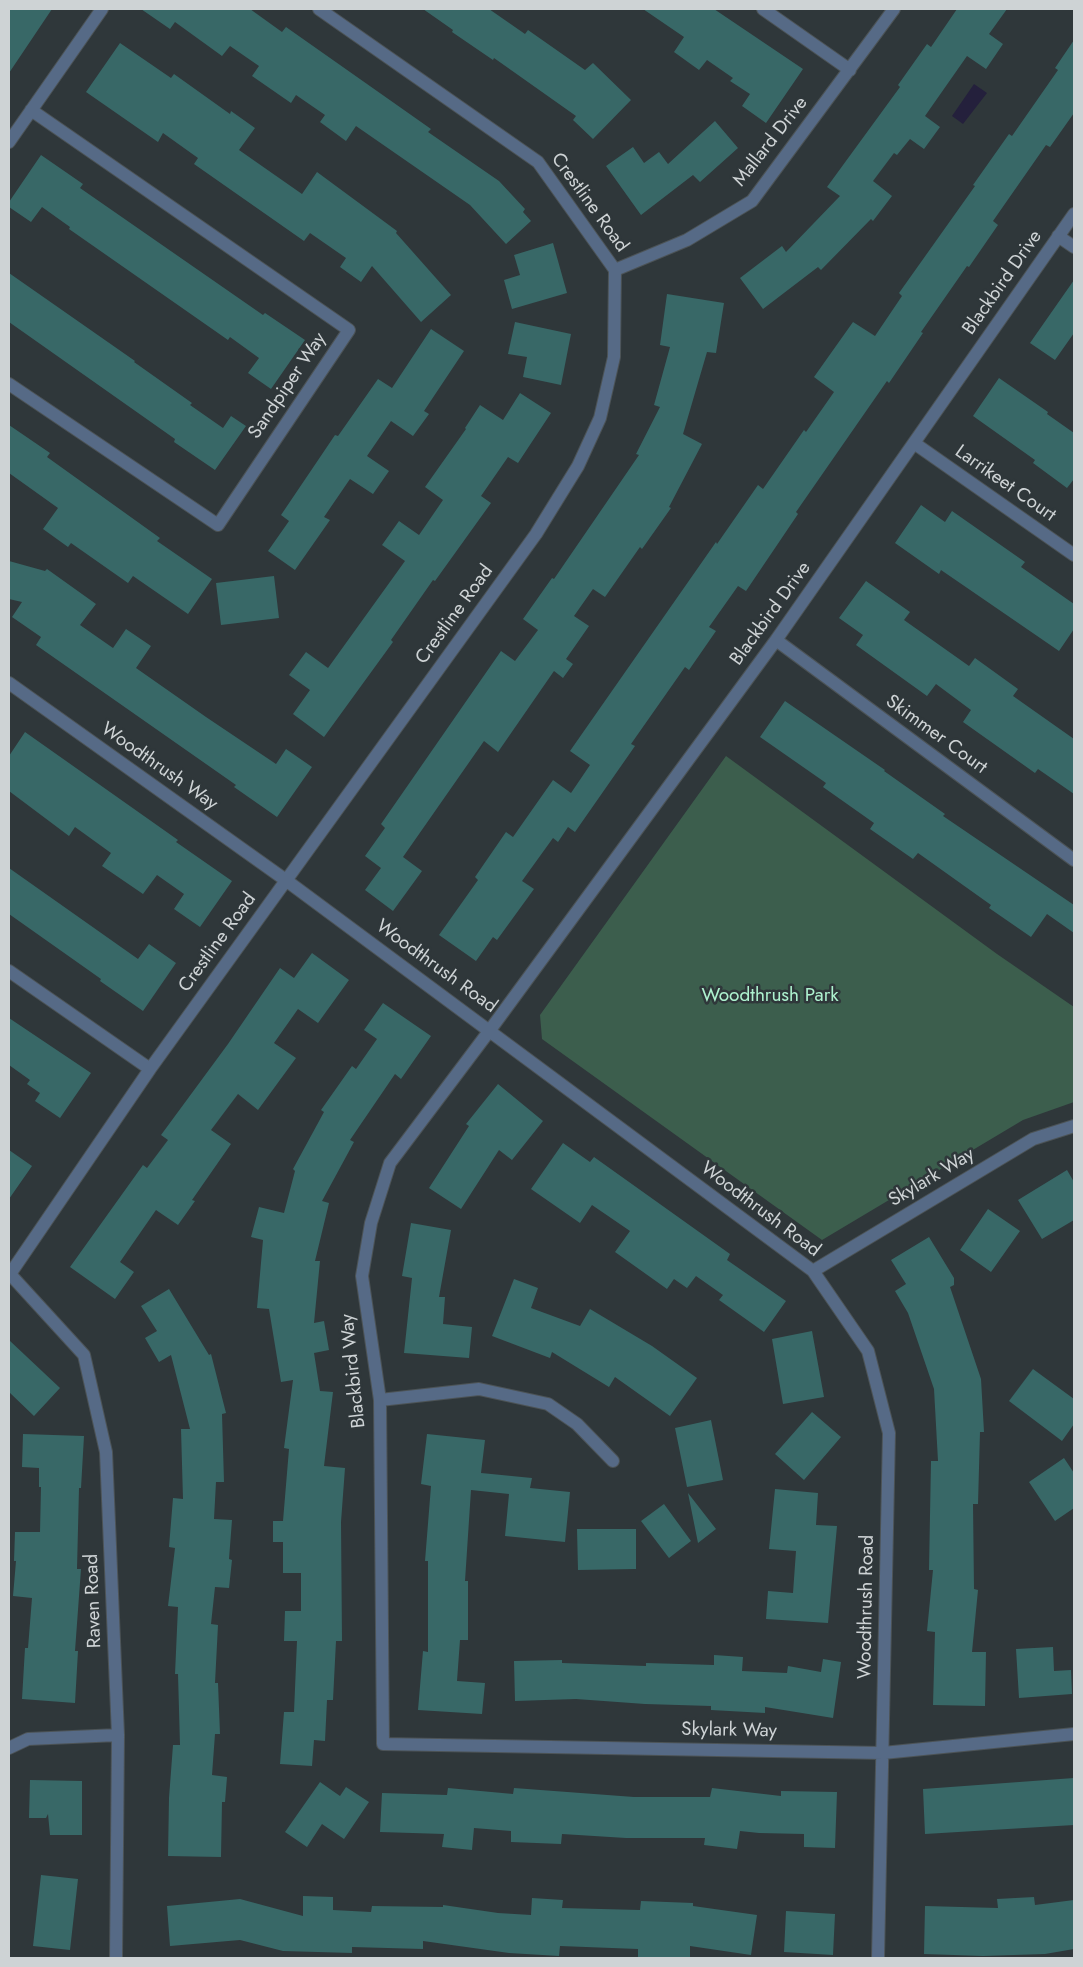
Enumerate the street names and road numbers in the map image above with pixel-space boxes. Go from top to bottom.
street label: Mallard Drive [729,93,813,191]
street label: Crestline Road [545,149,633,257]
street label: Blackbird Drive [958,226,1048,340]
street label: Sandpiper Way [244,329,332,443]
street label: Larrikeet Court [950,441,1060,527]
street label: Blackbird Drive [726,558,816,670]
street label: Crestline Road [411,561,499,669]
street label: Skimmer Court [881,691,991,779]
street label: Woodthrush Way [96,718,222,816]
street label: Crestline Road [174,889,262,997]
street label: Woodthrush Road [371,915,501,1019]
street label: Skylark Way [885,1144,979,1212]
street label: Woodthrush Road [696,1158,824,1262]
street label: Blackbird Way [337,1313,371,1429]
street label: Woodthrush Road [854,1535,880,1679]
street label: Raven Road [81,1554,107,1648]
street label: Skylark Way [681,1719,777,1743]

